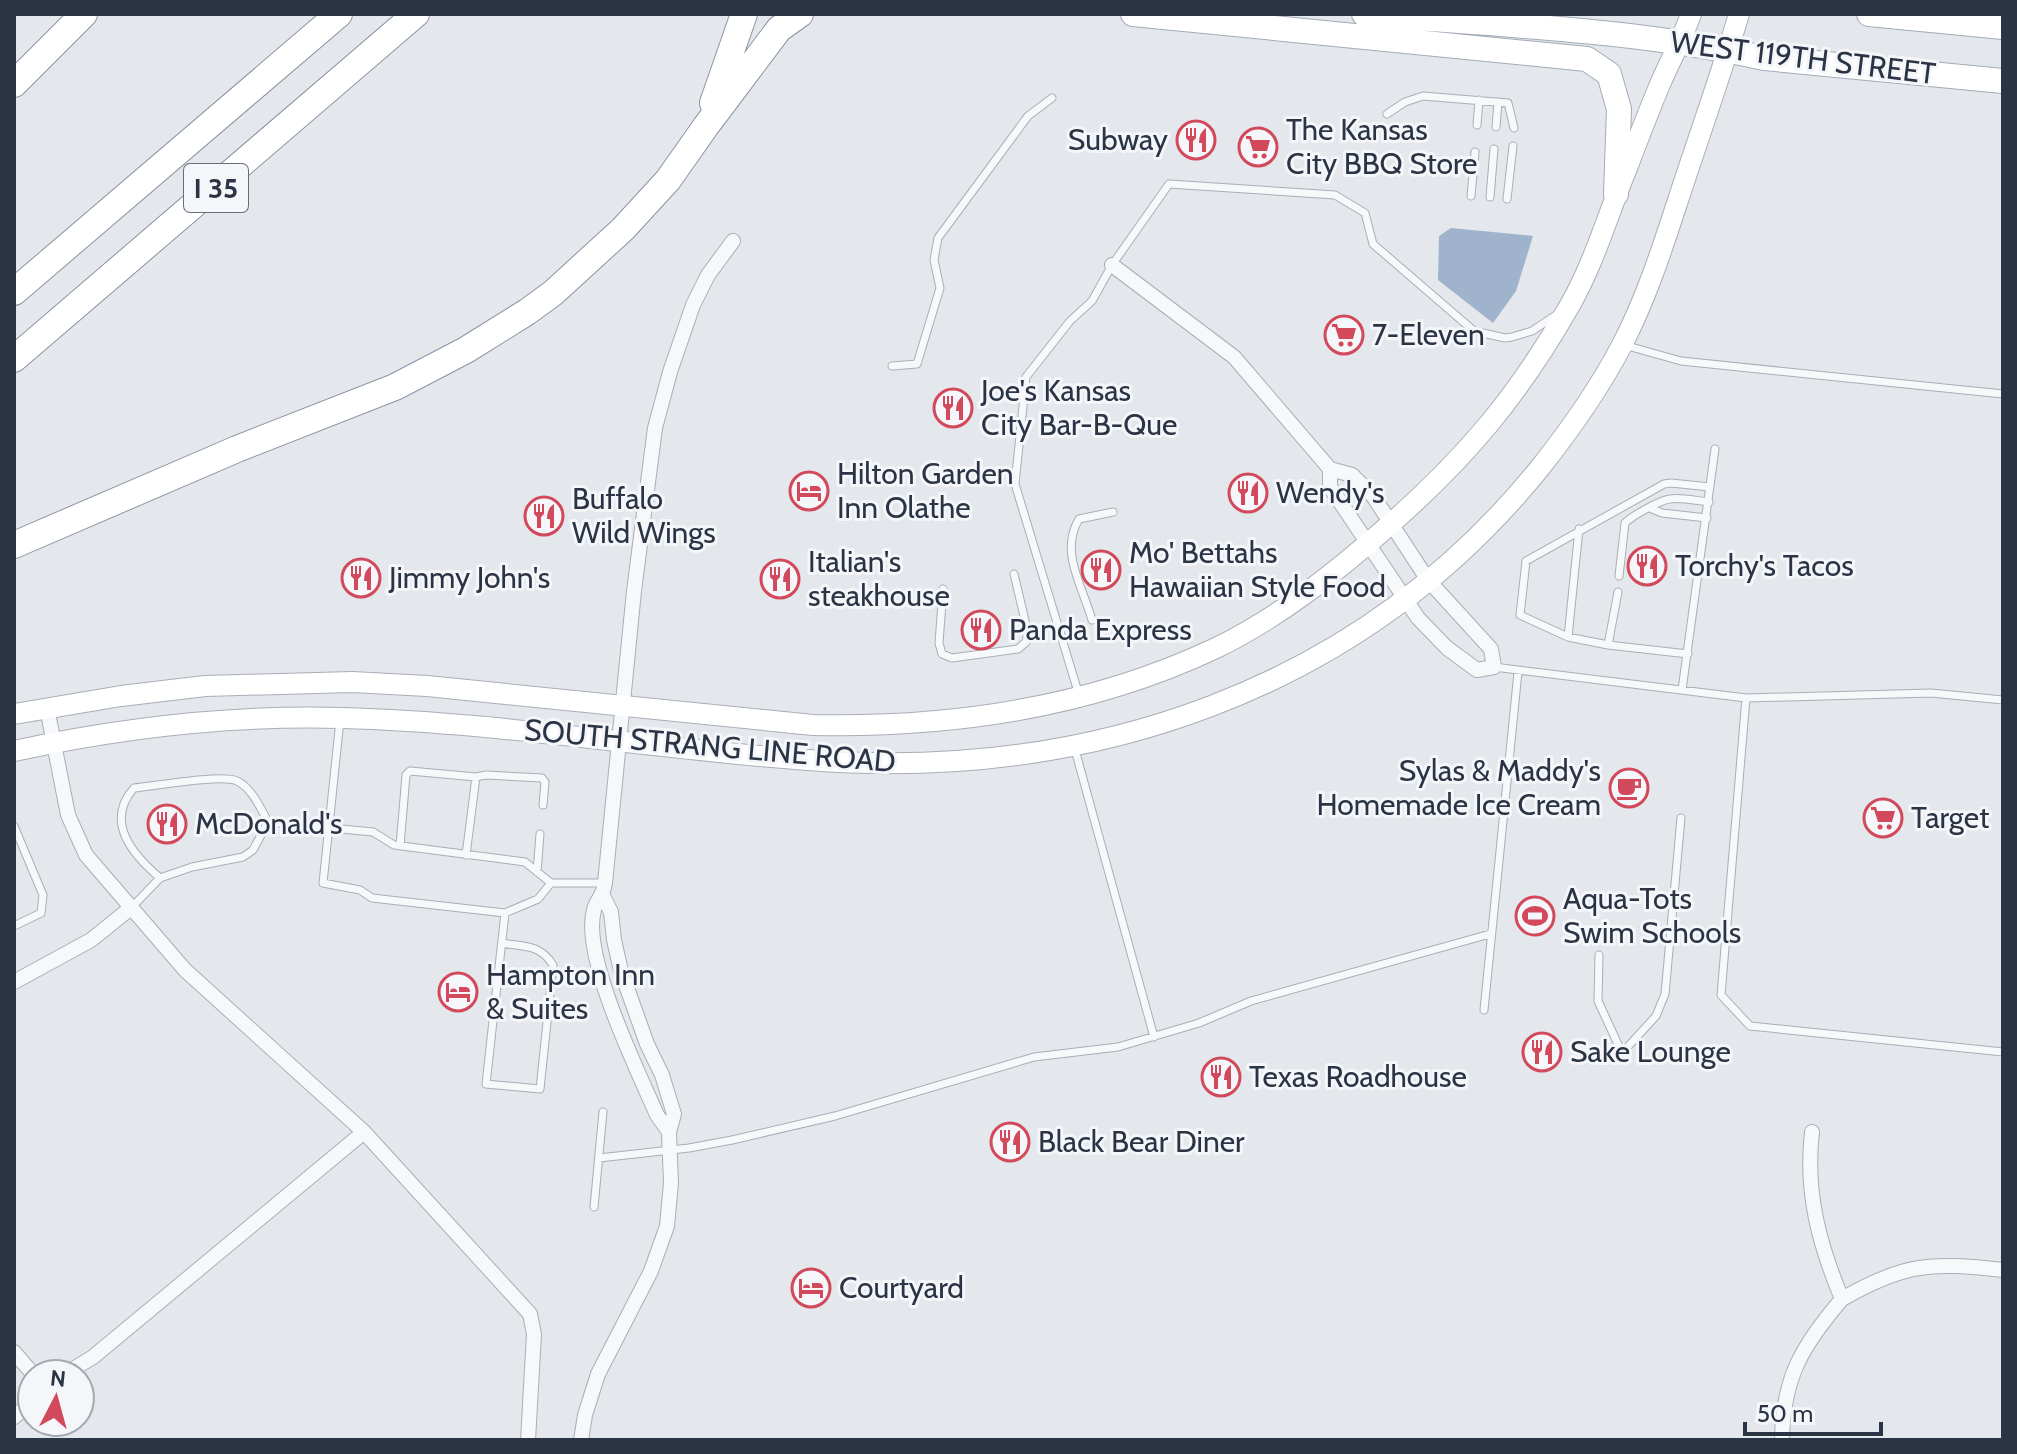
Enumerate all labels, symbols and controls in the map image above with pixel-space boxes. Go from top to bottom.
street label: WEST 119TH STREET [1668,23,1938,92]
place label: The Kansas City BBQ Store [1286,111,1477,182]
restaurant icon: Subway [1175,119,1217,161]
place label: Subway [1068,121,1168,158]
supermarket icon: The Kansas City BBQ Store [1237,126,1279,168]
road number: I 35 [184,164,248,212]
supermarket icon: 7-Eleven [1323,314,1365,356]
place label: 7-Eleven [1372,316,1485,353]
place label: Joe's Kansas City Bar-B-Que [980,372,1177,443]
restaurant icon: Joe's Kansas City Bar-B-Que [932,387,974,429]
place label: Hilton Garden Inn Olathe [837,455,1014,526]
hotel icon: Hilton Garden Inn Olathe [788,470,830,512]
restaurant icon: Wendy's [1227,472,1269,514]
place label: Wendy's [1276,474,1384,511]
place label: Buffalo Wild Wings [572,480,716,551]
restaurant icon: Buffalo Wild Wings [523,495,565,537]
place label: Mo' Bettahs Hawaiian Style Food [1129,534,1386,605]
place label: Italian's steakhouse [808,543,950,614]
restaurant icon: Torchy's Tacos [1626,545,1668,587]
place label: Torchy's Tacos [1675,547,1854,584]
restaurant icon: Mo' Bettahs Hawaiian Style Food [1080,549,1122,591]
restaurant icon: Jimmy John's [340,557,382,599]
restaurant icon: Italian's steakhouse [759,558,801,600]
place label: Jimmy John's [388,559,550,596]
restaurant icon: Panda Express [960,609,1002,651]
place label: Panda Express [1009,611,1192,648]
street label: SOUTH STRANG LINE ROAD [523,711,897,780]
place label: Sylas & Maddy's Homemade Ice Cream [1316,752,1601,823]
cafe icon: Sylas & Maddy's Homemade Ice Cream [1608,767,1650,809]
supermarket icon: Target [1862,797,1904,839]
place label: Target [1911,799,1989,836]
restaurant icon: McDonald's [146,803,188,845]
place label: McDonald's [195,805,342,842]
place label: Aqua-Tots Swim Schools [1563,880,1741,951]
sports icon: Aqua-Tots Swim Schools [1514,895,1556,937]
place label: Hampton Inn & Suites [486,956,655,1027]
hotel icon: Hampton Inn & Suites [437,971,479,1013]
restaurant icon: Sake Lounge [1521,1031,1563,1073]
place label: Sake Lounge [1570,1033,1731,1070]
restaurant icon: Texas Roadhouse [1200,1056,1242,1098]
place label: Texas Roadhouse [1249,1058,1467,1095]
restaurant icon: Black Bear Diner [989,1121,1031,1163]
place label: Black Bear Diner [1038,1123,1245,1160]
hotel icon: Courtyard [790,1267,832,1309]
place label: Courtyard [839,1269,964,1306]
north arrow [16,1358,96,1438]
text: N [49,1364,67,1393]
scale bar [1745,1386,1881,1436]
text: 50 m [1757,1399,1813,1428]

